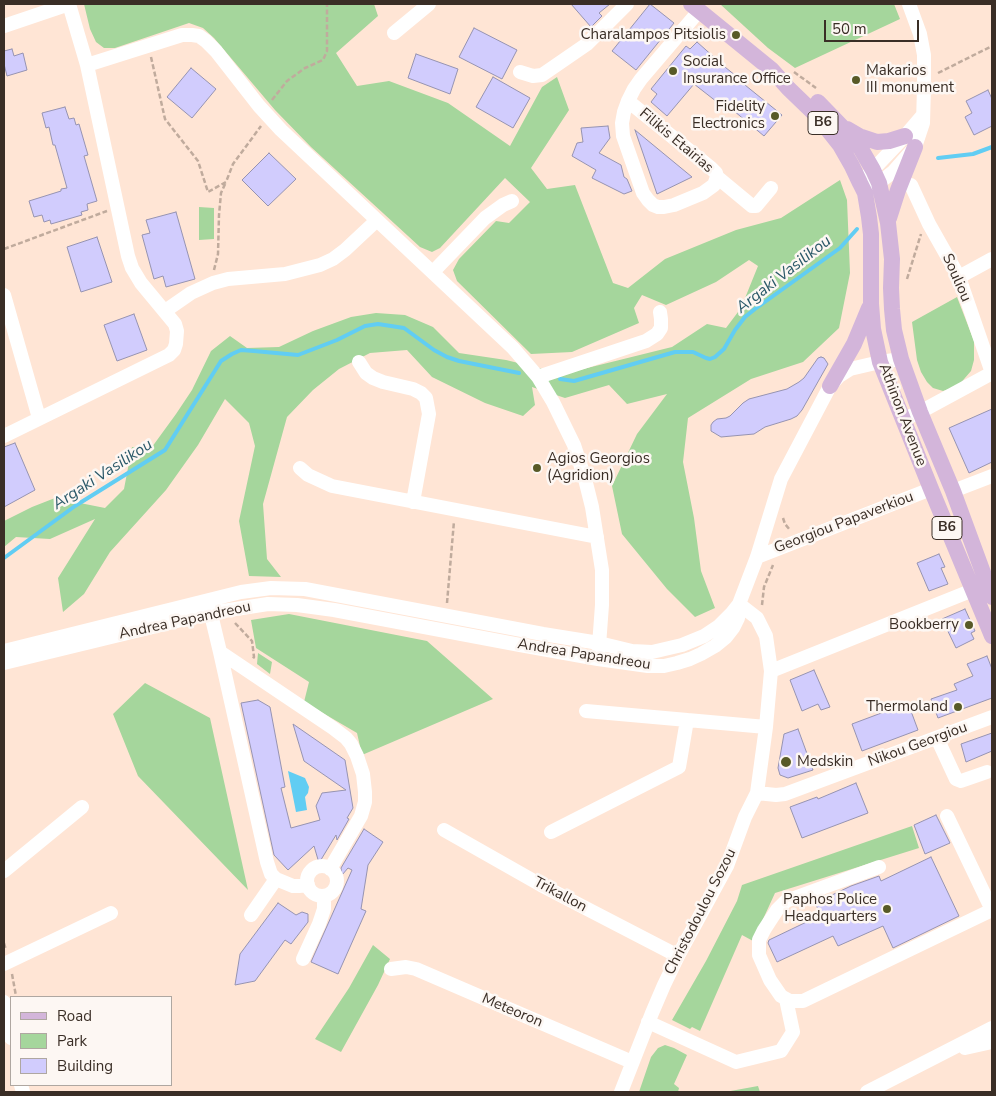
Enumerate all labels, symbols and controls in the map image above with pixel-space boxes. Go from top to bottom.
scale bar [826,10,921,42]
text: 50 m [832,19,867,39]
place label: Charalampos Pitsiolis [580,26,726,44]
marker: Charalampos Pitsiolis [730,29,742,41]
place label: Social Insurance Office [683,53,791,88]
place label: Makarios III monument [866,62,954,97]
marker: Social Insurance Office [667,65,679,77]
marker: Makarios III monument [850,74,862,86]
place label: Fidelity Electronics [692,98,765,133]
street label: Filikis Etairias [635,105,717,177]
marker: Fidelity Electronics [769,110,781,122]
road number: B6 [808,112,838,134]
water label: Argaki Vasilikou [733,232,835,318]
street label: Souliou [937,251,975,305]
street label: Athinon Avenue [874,361,930,469]
water label: Argaki Vasilikou [50,436,156,514]
place label: Agios Georgios (Agridion) [547,450,650,485]
marker: Agios Georgios (Agridion) [531,462,543,474]
street label: Georgiou Papaverkiou [772,488,916,558]
road number: B6 [932,516,962,540]
street label: Andrea Papandreou [117,598,253,644]
place label: Bookberry [889,616,959,634]
marker: Bookberry [963,619,975,631]
street label: Andrea Papandreou [516,636,652,674]
place label: Thermoland [866,698,948,716]
marker: Thermoland [952,701,964,713]
street label: Nikou Georgiou [866,719,970,771]
place label: Medskin [797,753,853,771]
marker: Medskin [779,755,793,769]
street label: Christodoulou Sozou [661,846,741,978]
street label: Trikallon [530,873,590,917]
place label: Paphos Police Headquarters [783,891,877,926]
marker: Paphos Police Headquarters [881,903,893,915]
street label: Meteoron [479,990,545,1032]
legend [10,996,172,1086]
text: Road [57,1006,92,1026]
text: Park [57,1031,87,1051]
text: Building [57,1056,113,1076]

